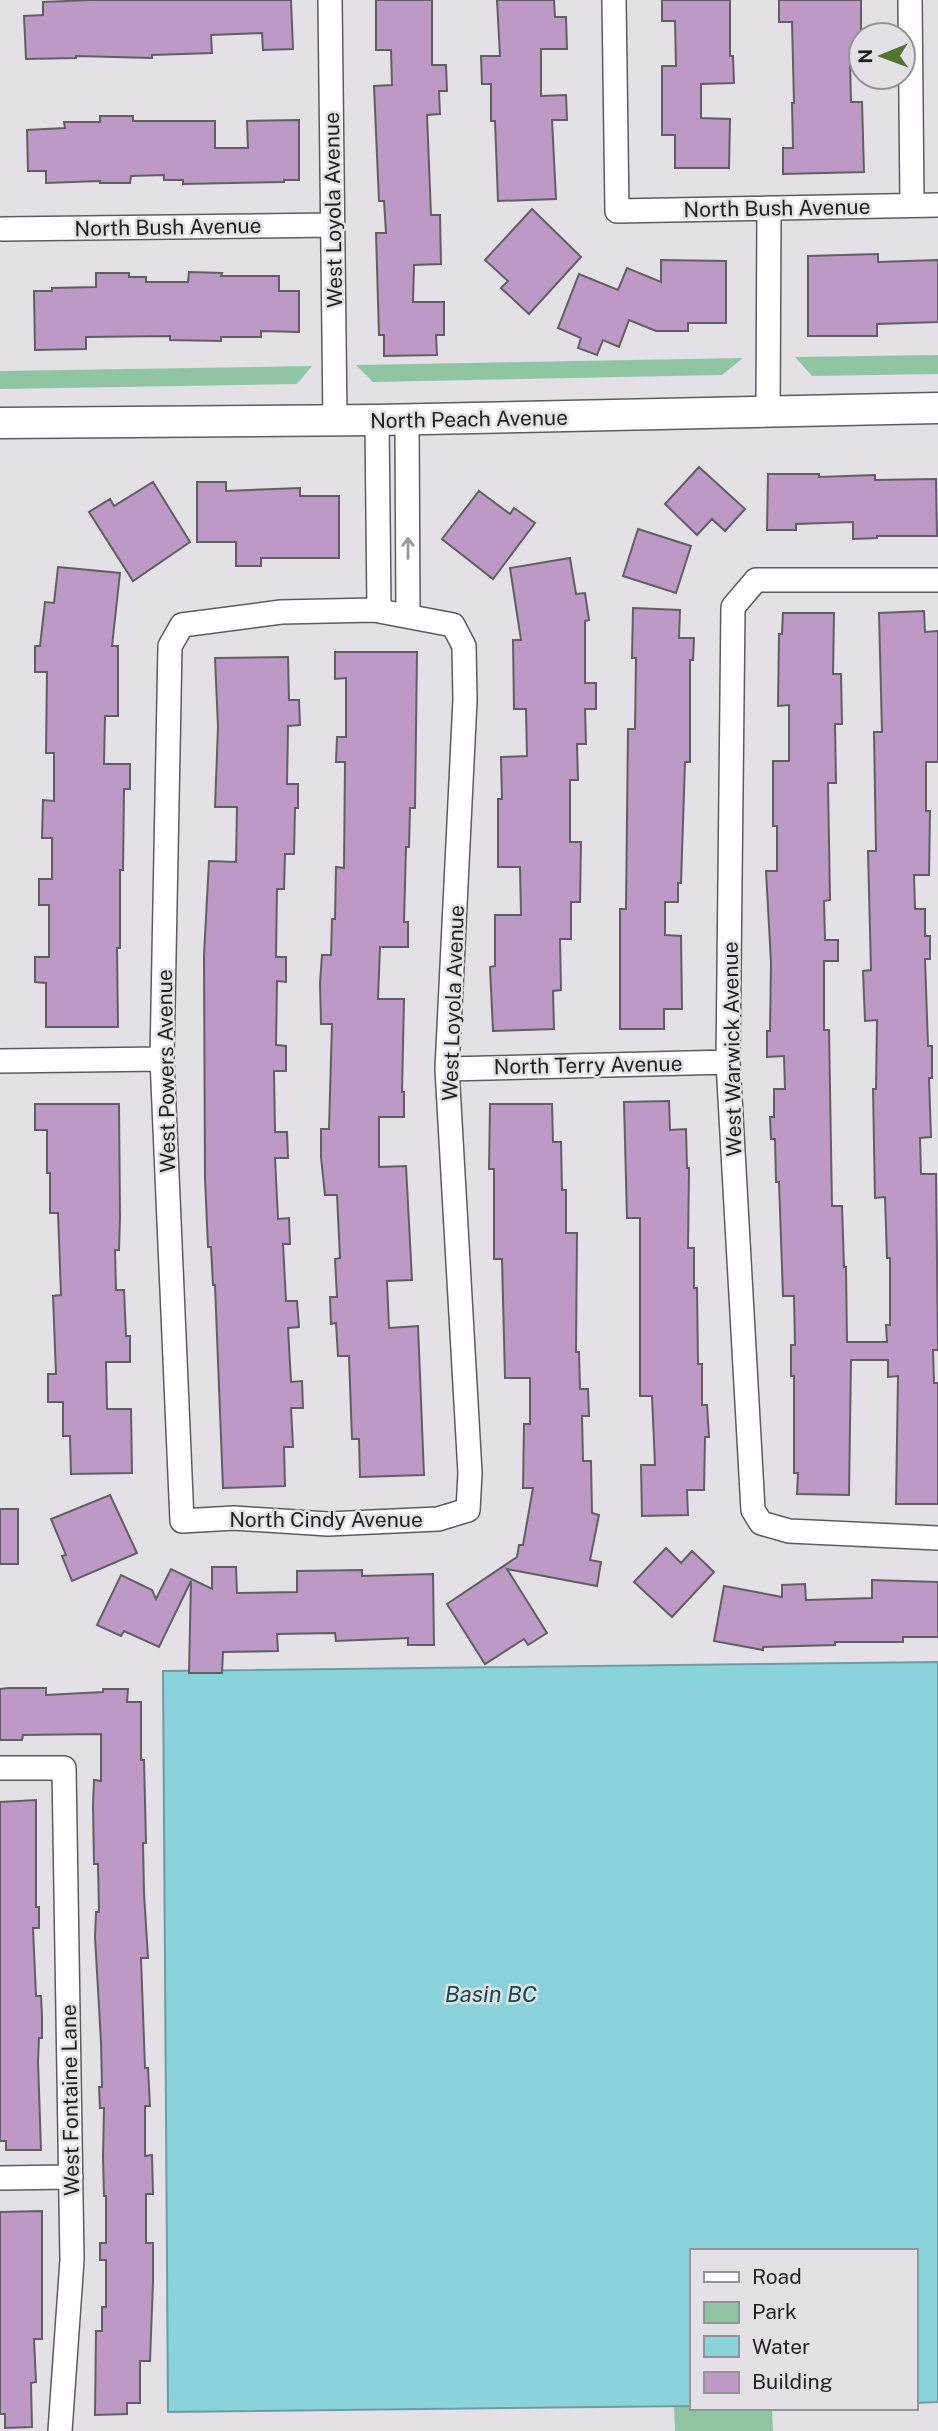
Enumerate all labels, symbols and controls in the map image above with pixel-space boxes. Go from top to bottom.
north arrow [847,21,917,91]
text: N [854,49,876,64]
street label: West Loyola Avenue [319,112,347,308]
street label: North Bush Avenue [683,194,871,222]
street label: North Bush Avenue [74,213,262,241]
street label: North Peach Avenue [370,405,568,433]
one-way arrow [401,537,415,560]
street label: West Loyola Avenue [437,905,469,1101]
street label: West Warwick Avenue [718,941,746,1157]
street label: West Powers Avenue [152,969,180,1173]
street label: North Terry Avenue [493,1051,683,1079]
street label: North Cindy Avenue [229,1507,423,1532]
water label: Basin BC [445,1980,537,2007]
street label: West Fontaine Lane [56,2004,84,2196]
legend [690,2249,917,2410]
text: Road [752,2264,802,2289]
text: Park [752,2299,797,2324]
text: Water [752,2334,810,2359]
text: Building [752,2369,833,2394]

